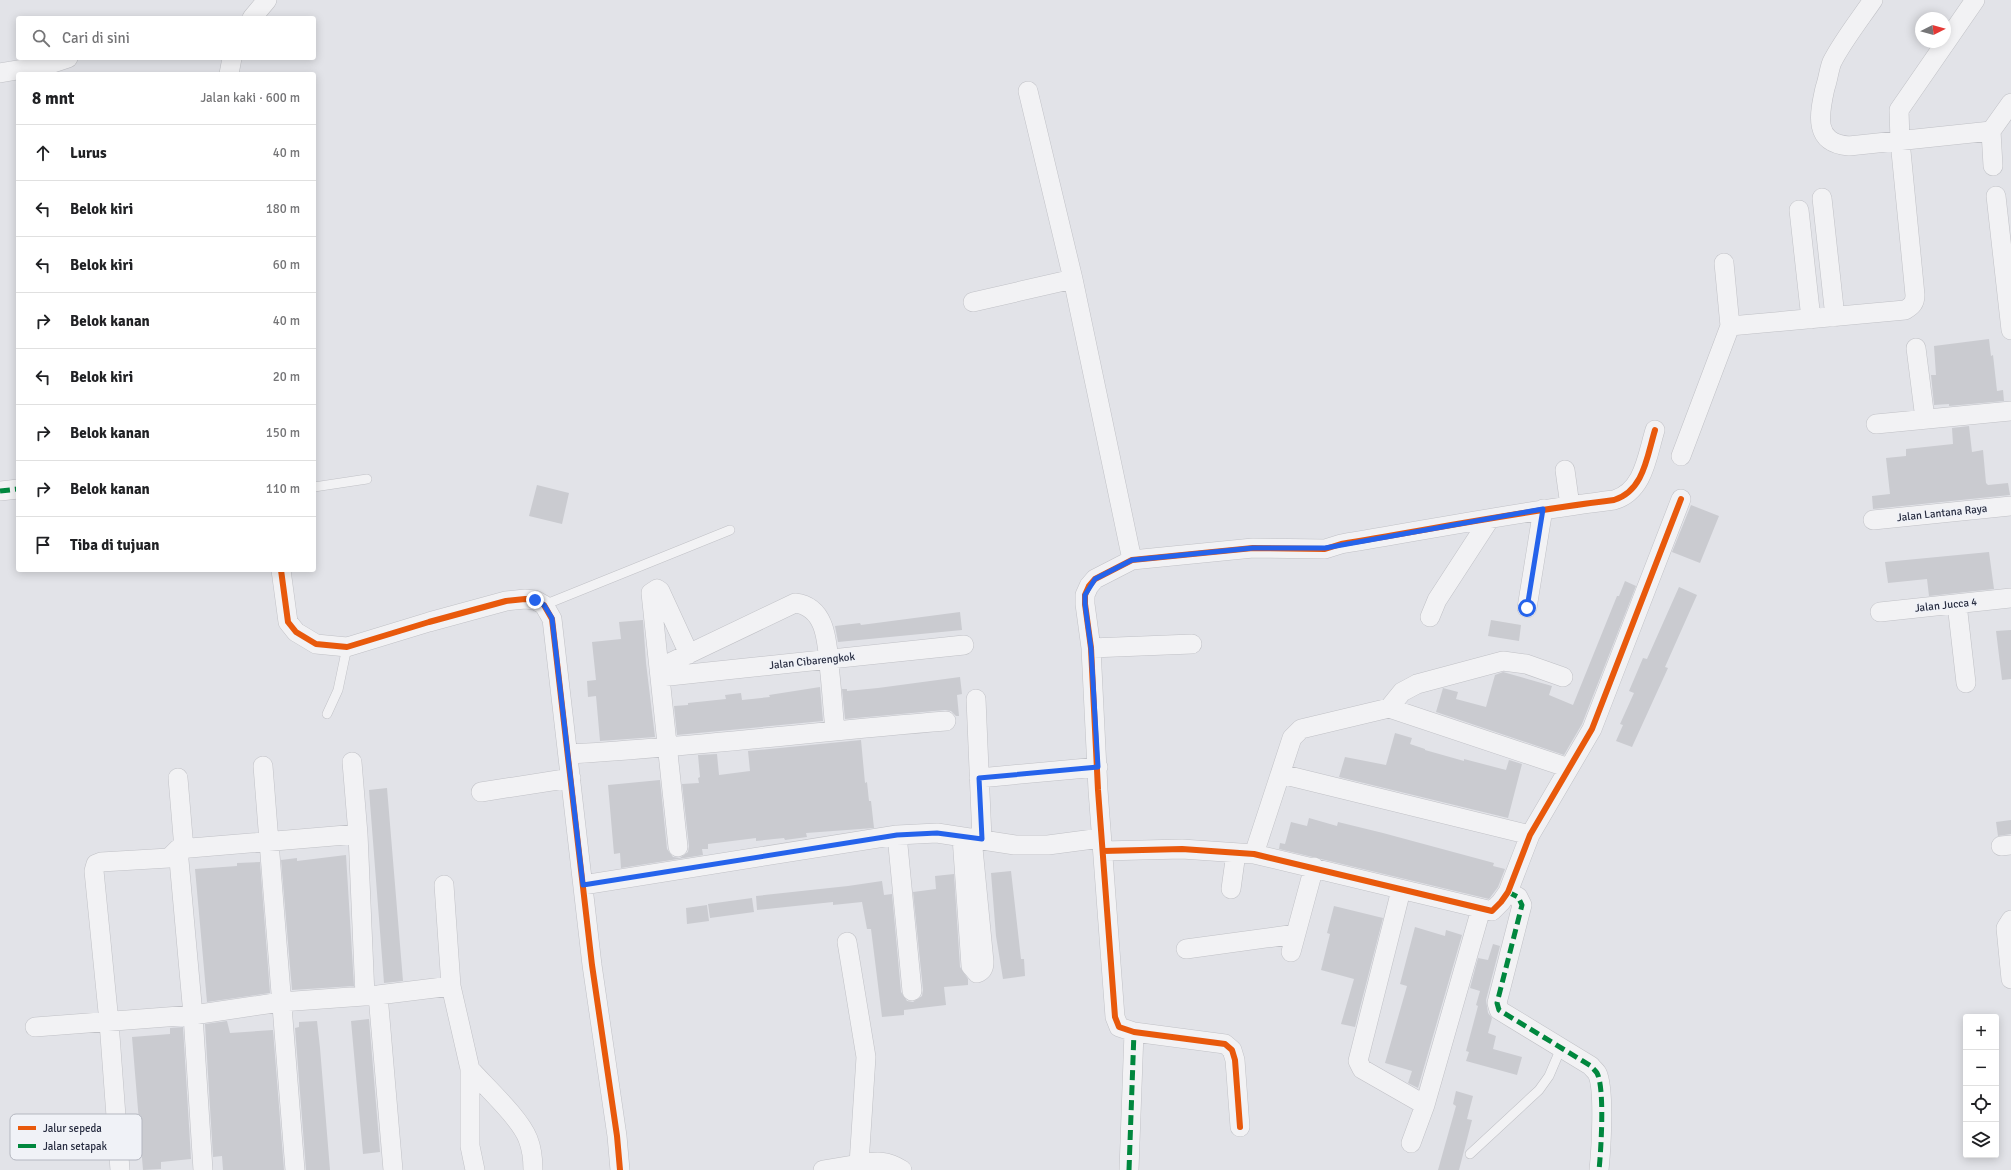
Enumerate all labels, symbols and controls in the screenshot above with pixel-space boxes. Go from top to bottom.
north arrow [1915,12,1951,48]
search box [16,16,316,60]
icon: search [30,27,52,49]
text: Cari di sini [62,29,130,47]
text: 8 mnt [32,88,74,109]
text: Jalan kaki · 600 m [201,90,300,106]
icon: ahead [32,142,54,164]
text: Lurus [70,144,107,162]
text: 40 m [273,145,300,161]
icon: left [32,198,54,220]
text: Belok kiri [70,200,133,218]
text: 180 m [266,201,300,217]
icon: left [32,254,54,276]
text: Belok kiri [70,256,133,274]
text: 60 m [273,257,300,273]
icon: right [32,310,54,332]
text: Belok kanan [70,312,150,330]
text: 40 m [273,313,300,329]
icon: left [32,366,54,388]
text: Belok kiri [70,368,133,386]
text: 20 m [273,369,300,385]
icon: right [32,422,54,444]
text: Belok kanan [70,424,150,442]
text: 150 m [266,425,300,441]
icon: right [32,478,54,500]
text: Belok kanan [70,480,150,498]
text: 110 m [266,481,300,497]
street label: Jalan Lantana Raya [1896,502,1988,524]
icon: arrive [32,534,54,556]
text: Tiba di tujuan [70,536,160,554]
route end [526,591,544,609]
street label: Jalan Jucca 4 [1914,595,1978,615]
route start [1518,599,1536,617]
street label: Jalan Cibarengkok [768,650,856,672]
map controls [1963,1014,1999,1158]
button: + [1963,1014,1999,1050]
button: − [1963,1050,1999,1086]
button: locate [1963,1086,1999,1122]
legend [10,1114,142,1160]
text: Jalur sepeda [43,1122,102,1135]
button: layers [1963,1122,1999,1158]
text: Jalan setapak [43,1140,108,1153]

